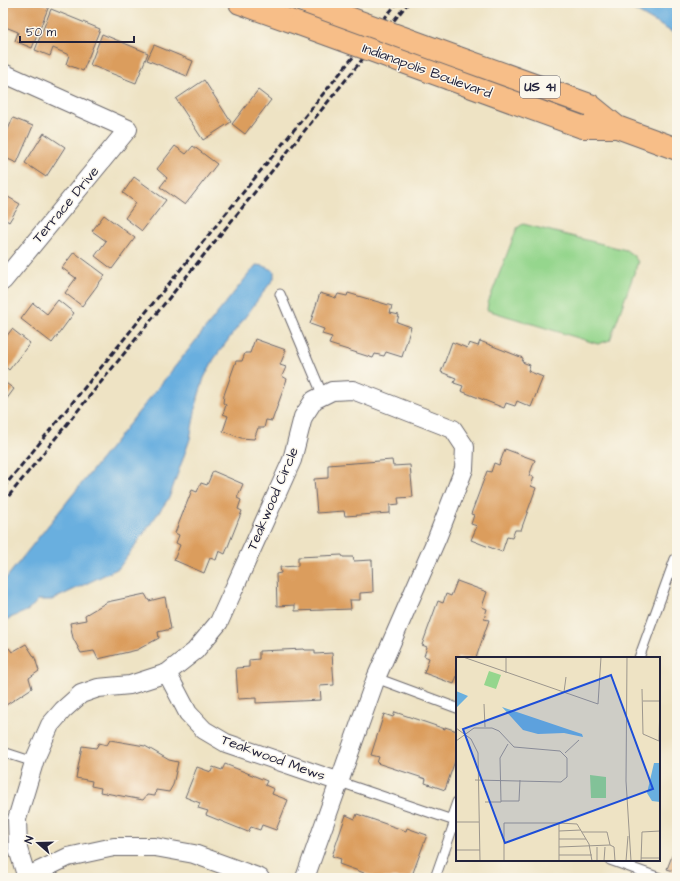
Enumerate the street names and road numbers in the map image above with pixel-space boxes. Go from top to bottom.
street label: Indianapolis Boulevard [360,38,494,104]
road number: US 41 [520,76,560,98]
street label: Terrace Drive [28,162,104,248]
street label: Teakwood Circle [242,444,304,554]
street label: Teakwood Mews [218,730,328,786]

